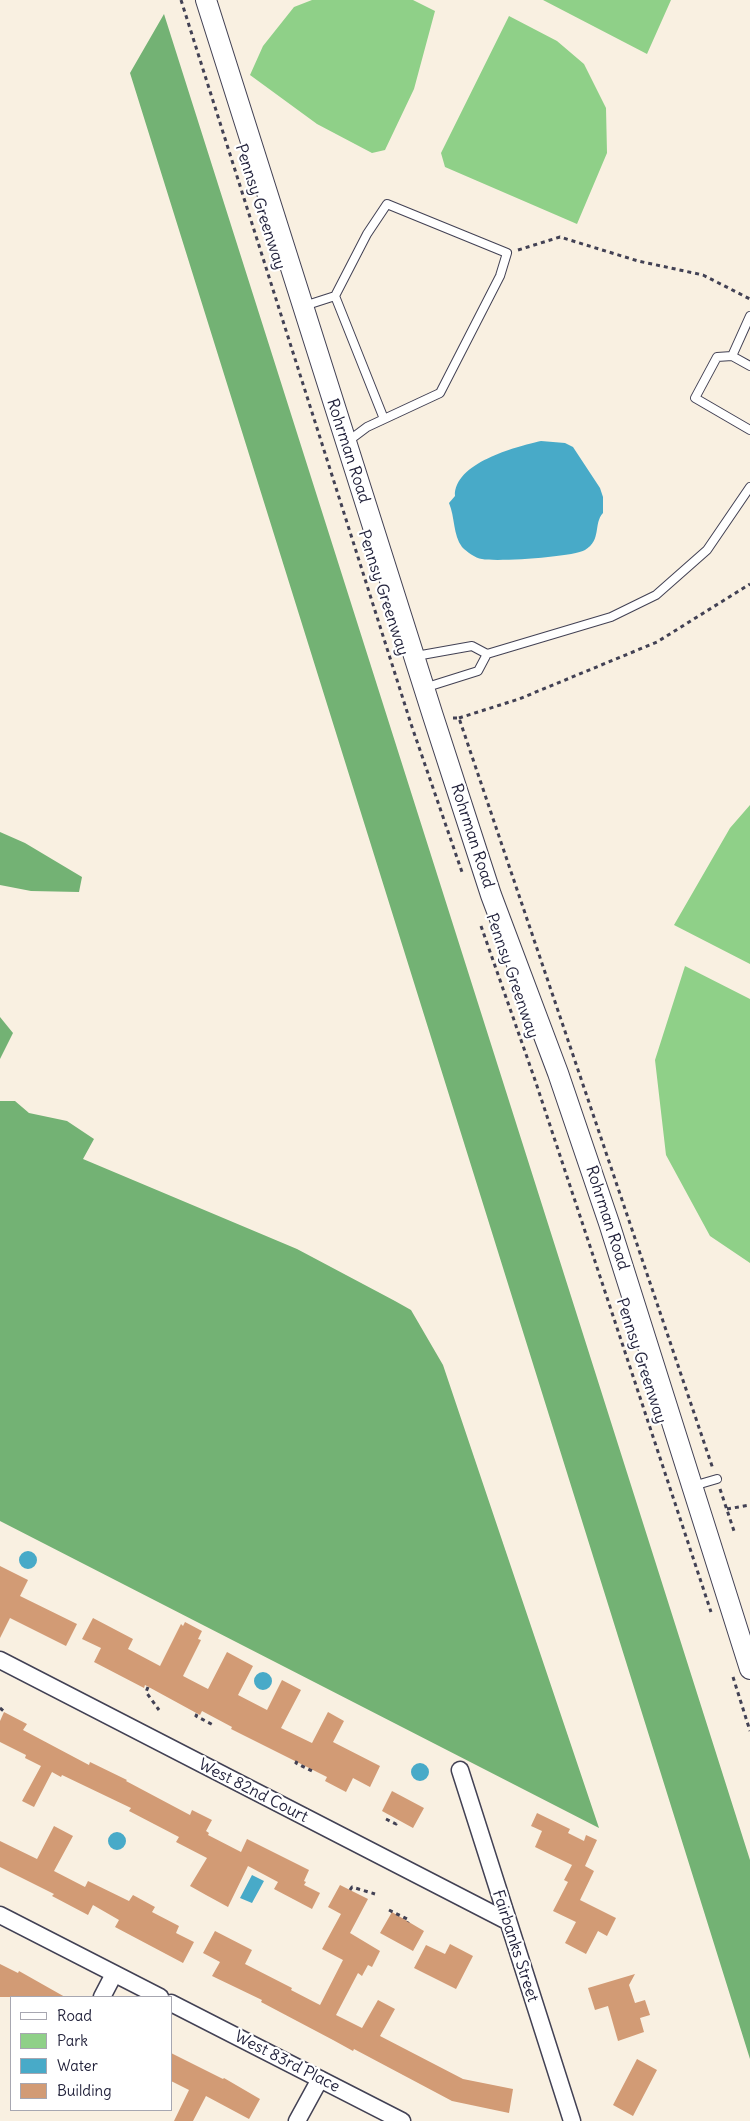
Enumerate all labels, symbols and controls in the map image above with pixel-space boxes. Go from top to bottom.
street label: Pennsy Greenway [231,142,289,272]
street label: Rohrman Road [322,396,374,506]
street label: Pennsy Greenway [354,528,412,658]
street label: Rohrman Road [446,781,498,891]
street label: Pennsy Greenway [482,911,542,1041]
street label: Rohrman Road [581,1163,633,1273]
street label: Pennsy Greenway [612,1296,670,1426]
street label: West 82nd Court [195,1755,311,1827]
street label: Fairbanks Street [488,1888,542,2004]
legend [10,1996,172,2111]
text: Road [57,2006,92,2025]
street label: West 83rd Place [231,2027,343,2097]
text: Park [57,2031,88,2050]
text: Water [57,2056,98,2075]
text: Building [57,2081,112,2100]

